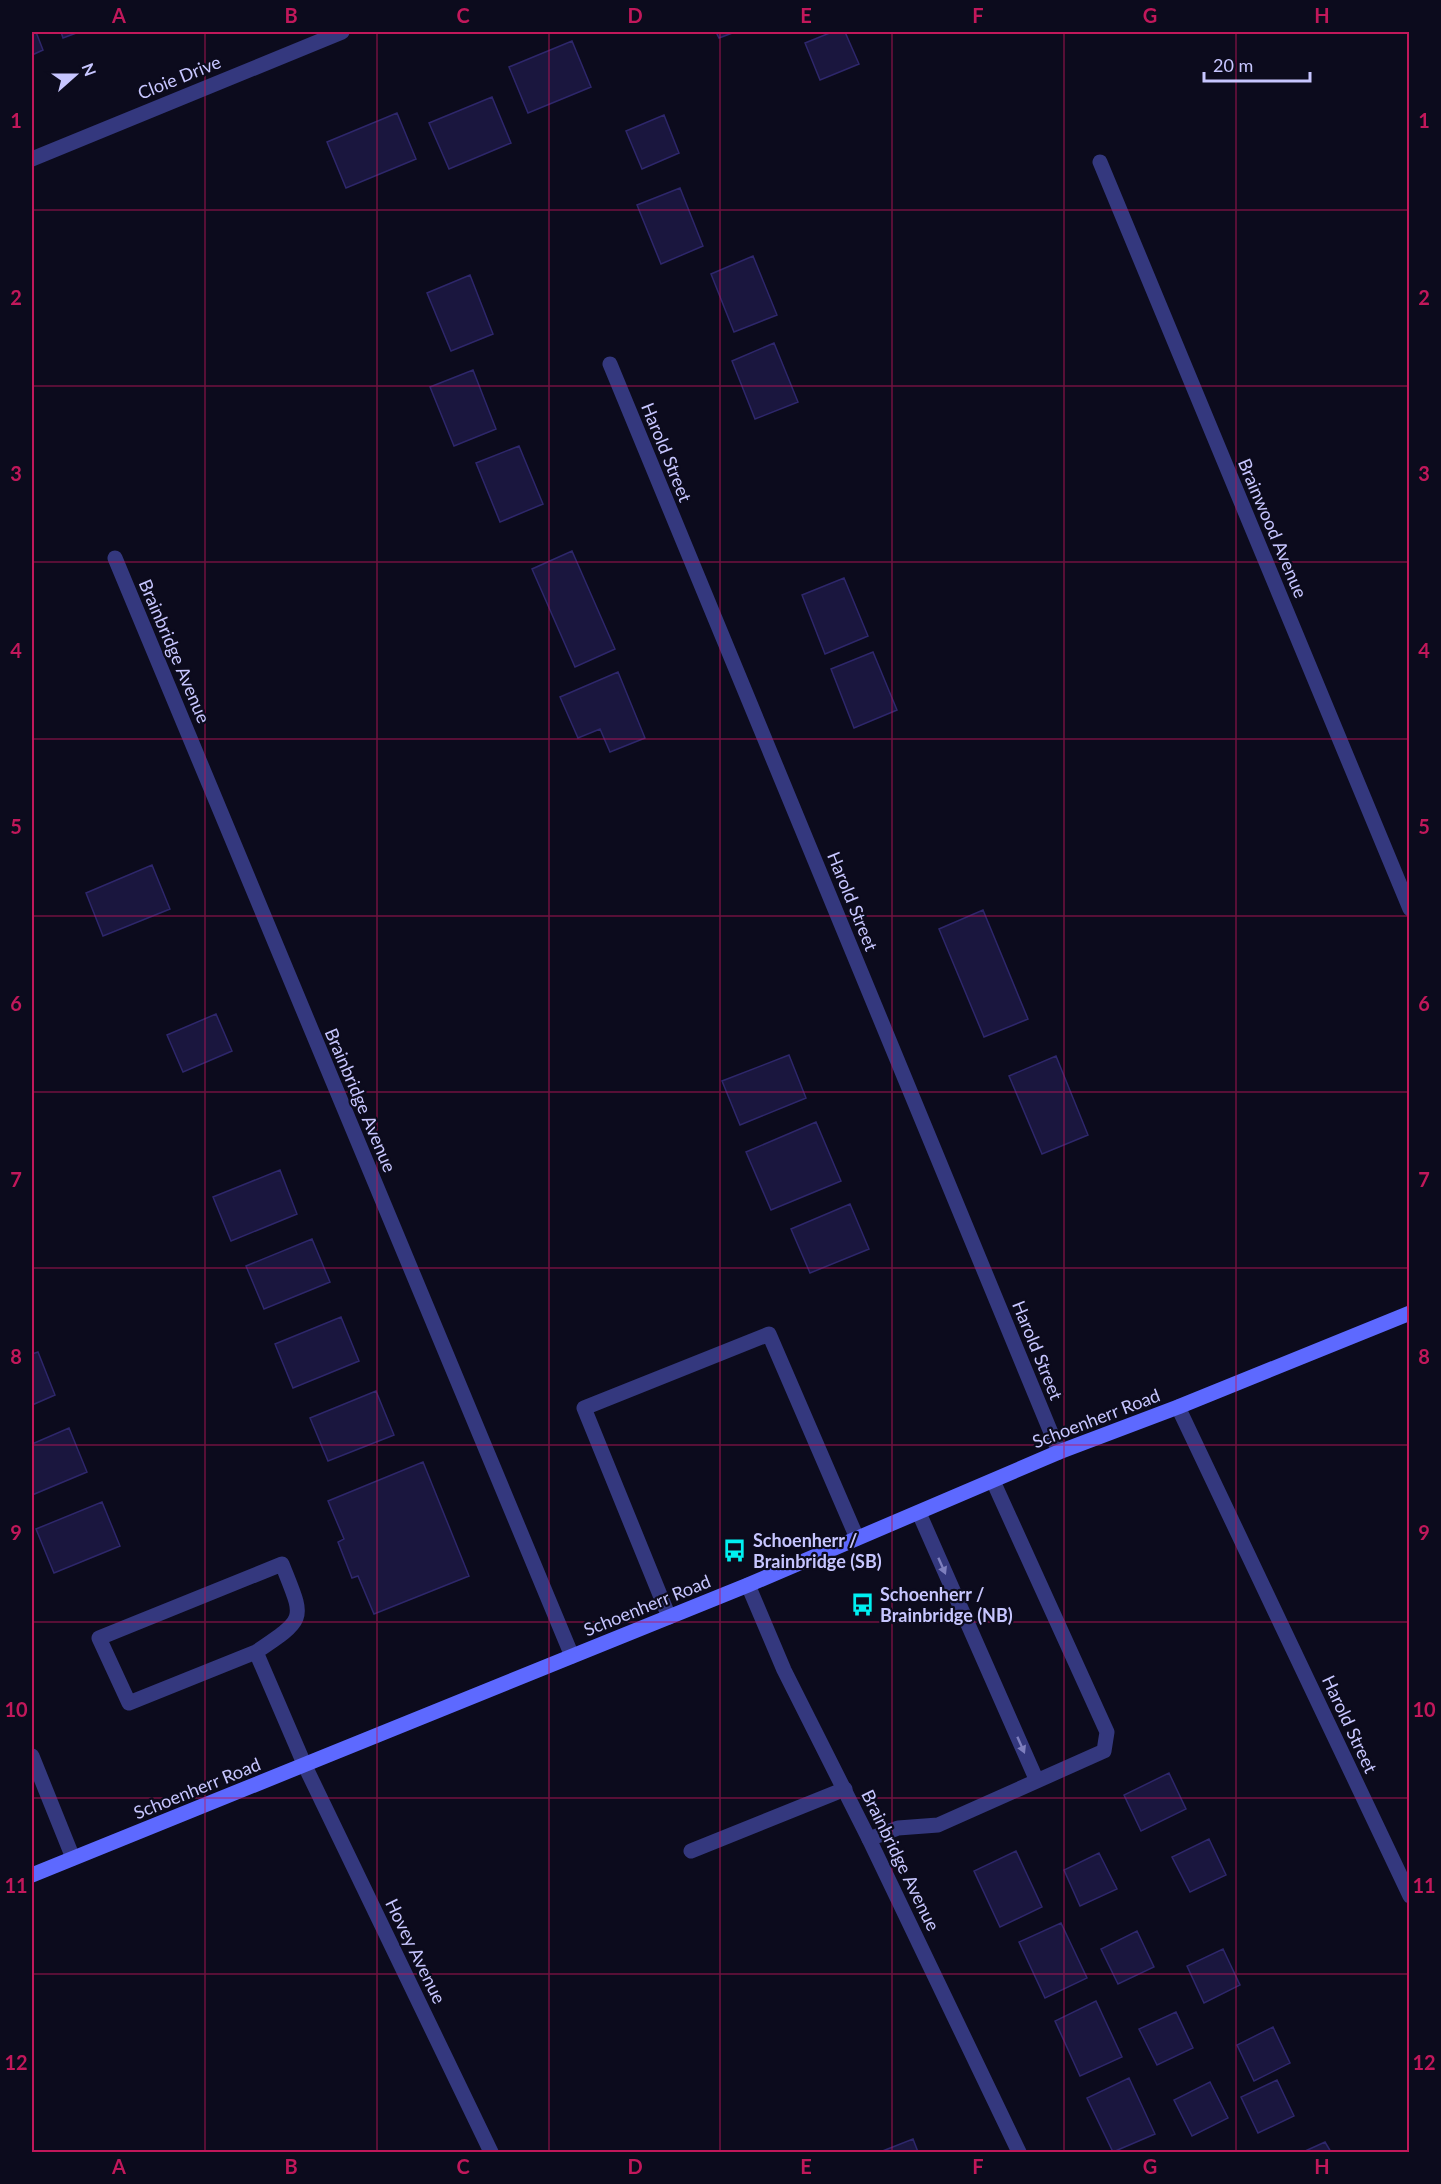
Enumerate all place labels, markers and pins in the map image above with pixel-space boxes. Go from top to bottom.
place label: Schoenherr / Brainbridge (SB) [753,1529,882,1572]
bus stop icon: Schoenherr / Brainbridge (SB) [722,1537,748,1563]
place label: Schoenherr / Brainbridge (NB) [880,1583,1013,1626]
bus stop icon: Schoenherr / Brainbridge (NB) [849,1591,875,1617]

